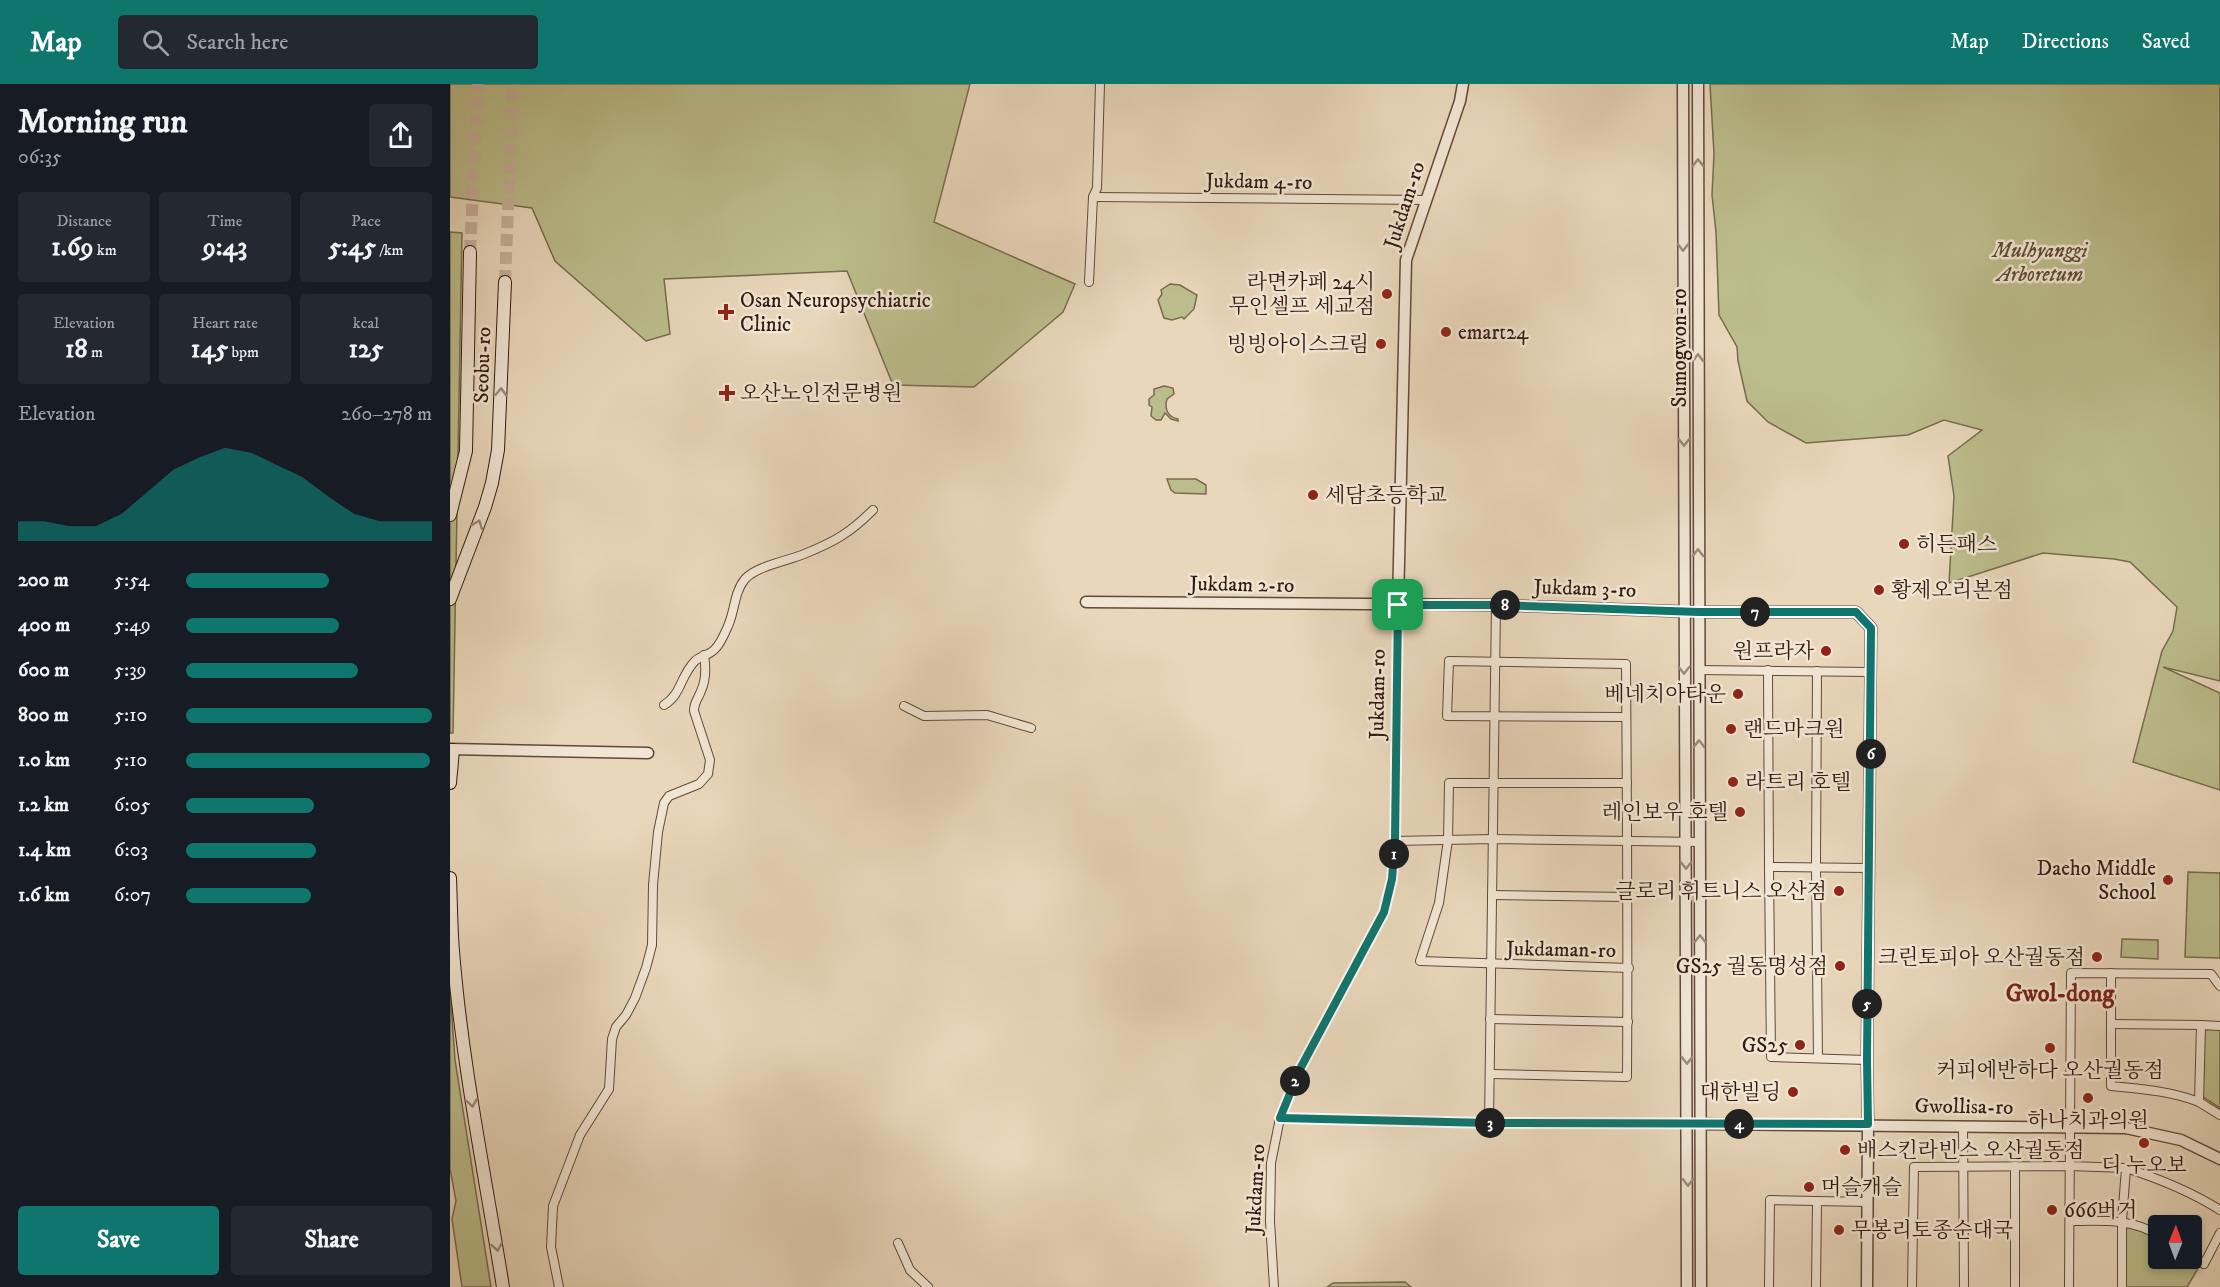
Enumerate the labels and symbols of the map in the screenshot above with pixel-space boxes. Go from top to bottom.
street label: Jukdam-ro [1378,158,1431,254]
one-way arrow [1692,159,1704,168]
street label: Jukdam 4-ro [1203,168,1313,196]
park label: Mulhyanggi Arboretum [1991,238,2089,288]
one-way arrow [1677,243,1689,252]
place label: 라면카페 24시 무인셀프 세교점 [1228,270,1375,320]
marker: 라면카페 24시 무인셀프 세교점 [1380,287,1394,301]
place label: Osan Neuropsychiatric Clinic [740,288,931,338]
street label: Sumogwon-ro [1667,289,1693,407]
marker: Osan Neuropsychiatric Clinic [717,303,735,321]
place label: emart24 [1458,320,1529,346]
marker: emart24 [1439,325,1453,339]
street label: Seobu-ro [469,326,497,404]
place label: 빙빙아이스크림 [1227,332,1369,358]
marker: 빙빙아이스크림 [1374,337,1388,351]
one-way arrow [1692,354,1704,363]
place label: 오산노인전문병원 [740,381,902,407]
marker: 오산노인전문병원 [718,384,736,402]
one-way arrow [494,387,507,396]
one-way arrow [1677,438,1690,447]
place label: 세담초등학교 [1325,483,1447,509]
marker: 세담초등학교 [1306,488,1320,502]
one-way arrow [471,520,483,531]
place label: 히든패스 [1916,532,1997,558]
marker: 히든패스 [1897,537,1911,551]
one-way arrow [1692,549,1704,558]
street label: Jukdam 2-ro [1187,571,1295,599]
street label: Jukdam 3-ro [1531,574,1637,604]
place label: 황제오리본점 [1891,578,2013,604]
pin [1372,579,1423,630]
marker: 황제오리본점 [1872,583,1886,597]
pin: 8 [1490,590,1520,620]
pin: 7 [1740,597,1770,627]
place label: 원프라자 [1733,639,1815,665]
marker: 원프라자 [1819,644,1833,658]
street label: Jukdam-ro [1364,649,1392,741]
one-way arrow [1678,665,1690,674]
place label: 베네치아타운 [1604,682,1726,708]
marker: 베네치아타운 [1731,687,1745,701]
place label: 랜드마크원 [1743,717,1844,743]
marker: 랜드마크원 [1724,722,1738,736]
pin: 6 [1856,739,1886,769]
one-way arrow [1693,740,1705,749]
place label: 라트리 호텔 [1745,770,1851,796]
marker: 라트리 호텔 [1726,775,1740,789]
place label: 레인보우 호텔 [1602,800,1728,826]
marker: 레인보우 호텔 [1733,805,1747,819]
pin: 1 [1379,839,1409,869]
place label: Daeho Middle School [2037,856,2157,906]
one-way arrow [1680,860,1692,869]
marker: Daeho Middle School [2161,873,2175,887]
place label: 글로리 휘트니스 오산점 [1615,879,1827,905]
marker: 글로리 휘트니스 오산점 [1832,884,1846,898]
one-way arrow [1694,935,1706,944]
street label: Jukdaman-ro [1504,936,1616,964]
place label: 크린토피아 오산궐동점 [1878,945,2085,971]
marker: 크린토피아 오산궐동점 [2090,950,2104,964]
place label: GS25 궐동명성점 [1676,954,1828,980]
marker: GS25 궐동명성점 [1833,959,1847,973]
district label: Gwol-dong [2006,979,2116,1009]
pin: 5 [1852,989,1882,1019]
place label: GS25 [1742,1033,1788,1059]
marker: GS25 [1793,1038,1807,1052]
marker: 커피에반하다 오산궐동점 [2043,1041,2057,1055]
one-way arrow [1681,1055,1694,1064]
place label: 커피에반하다 오산궐동점 [1936,1058,2164,1084]
pin: 2 [1280,1066,1310,1096]
place label: 대한빌딩 [1700,1080,1781,1106]
marker: 대한빌딩 [1786,1085,1800,1099]
marker: 하나치과의원 [2081,1091,2095,1105]
street label: Gwollisa-ro [1914,1093,2014,1121]
one-way arrow [465,1098,477,1108]
pin: 3 [1475,1108,1505,1138]
place label: 하나치과의원 [2027,1108,2149,1134]
pin: 4 [1724,1109,1754,1139]
marker: 디 누오보 [2137,1136,2151,1150]
place label: 배스킨라빈스 오산궐동점 [1857,1138,2085,1164]
street label: Jukdam-ro [1241,1143,1271,1237]
marker: 배스킨라빈스 오산궐동점 [1838,1143,1852,1157]
place label: 디 누오보 [2101,1153,2187,1179]
place label: 머슬캐슬 [1821,1175,1902,1201]
one-way arrow [1682,1178,1694,1187]
marker: 머슬캐슬 [1802,1180,1816,1194]
place label: 666버거 [2064,1198,2137,1224]
marker: 666버거 [2045,1203,2059,1217]
north arrow [2148,1215,2202,1269]
place label: 무봉리토종순대국 [1851,1218,2013,1244]
marker: 무봉리토종순대국 [1832,1223,1846,1237]
one-way arrow [490,1243,502,1252]

